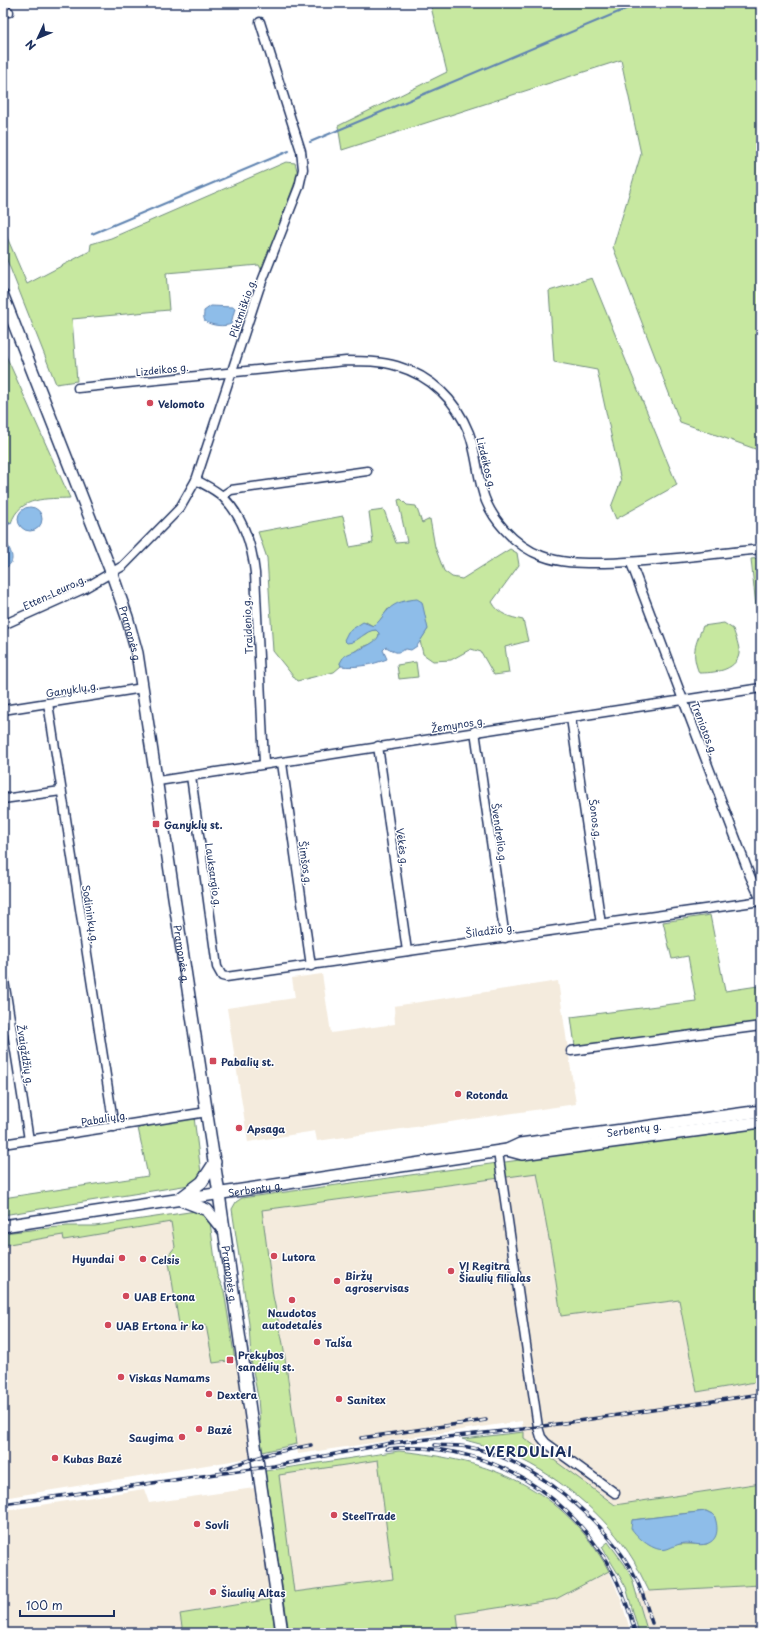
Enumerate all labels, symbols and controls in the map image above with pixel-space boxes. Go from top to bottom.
north arrow [18,18,58,58]
text: N [21,36,40,54]
street label: Piktmiškio g. [225,277,259,339]
street label: Lizdeikos g. [135,359,189,379]
place label: Velomoto [158,396,204,411]
marker: Velomoto [145,398,155,408]
street label: Lizdeikos g. [473,435,501,491]
street label: Etten-Leuro g. [20,571,88,613]
street label: Traidenio g. [238,597,256,655]
street label: Pramonės g. [116,604,146,664]
street label: Ganyklų g. [45,677,99,701]
street label: Treniotos g. [688,699,722,757]
street label: Žemynos g. [430,712,486,737]
street label: Šonos g. [586,798,606,840]
street label: Švendrelio g. [488,802,512,864]
place label: Ganyklų st. [164,817,223,832]
marker: Ganyklų st. [151,819,161,829]
street label: Vėkės g. [393,827,413,867]
street label: Šimšos g. [295,840,317,886]
street label: Lauksargio g. [202,842,226,908]
street label: Sodininkų g. [79,883,103,945]
street label: Šiladžio g. [464,919,516,941]
street label: Pramonės g. [171,924,194,984]
street label: Žvaigždžių g. [14,1023,38,1087]
place label: Pabalių st. [221,1054,274,1069]
marker: Pabalių st. [208,1056,218,1066]
place label: Rotonda [466,1087,509,1102]
marker: Rotonda [453,1089,463,1099]
street label: Pabalių g. [80,1107,128,1129]
street label: Serbentų g. [606,1117,662,1140]
place label: Apsaga [246,1121,285,1136]
marker: Apsaga [234,1123,244,1133]
street label: Serbentų g. [227,1176,284,1200]
street label: Pramonės g. [219,1244,242,1305]
place label: Lutora [282,1249,316,1264]
place label: Hyundai [72,1251,114,1266]
marker: Lutora [269,1251,279,1261]
place label: Celsis [151,1252,180,1267]
marker: Hyundai [117,1253,127,1263]
marker: Celsis [138,1254,148,1264]
place label: VĮ Regitra Šiaulių filialas [459,1258,531,1285]
marker: VĮ Regitra Šiaulių filialas [446,1266,456,1276]
place label: Biržų agroservisas [345,1268,409,1295]
marker: Biržų agroservisas [332,1276,342,1286]
place label: UAB Ertona [134,1289,195,1304]
marker: UAB Ertona [121,1291,131,1301]
marker: Naudotos autodetalės [287,1295,297,1305]
place label: Naudotos autodetalės [262,1305,322,1332]
place label: UAB Ertona ir ko [116,1318,204,1333]
marker: UAB Ertona ir ko [103,1320,113,1330]
place label: Talša [325,1335,352,1350]
marker: Talša [312,1337,322,1347]
place label: Prekybos sandėlių st. [238,1347,295,1374]
marker: Prekybos sandėlių st. [225,1355,235,1365]
place label: Viskas Namams [129,1370,210,1385]
marker: Viskas Namams [116,1372,126,1382]
place label: Dextera [217,1387,258,1402]
marker: Dextera [204,1389,214,1399]
place label: Sanitex [347,1392,386,1407]
marker: Sanitex [334,1394,344,1404]
place label: Bazė [207,1422,233,1437]
marker: Bazė [194,1424,204,1434]
place label: Saugima [129,1430,174,1445]
marker: Saugima [177,1432,187,1442]
district label: VERDULIAI [485,1441,573,1462]
place label: Kubas Bazė [63,1451,123,1466]
marker: Kubas Bazė [50,1453,60,1463]
place label: SteelTrade [342,1508,396,1523]
marker: SteelTrade [329,1510,339,1520]
place label: Sovli [205,1517,229,1532]
marker: Sovli [192,1519,202,1529]
place label: Šiaulių Altas [221,1585,285,1600]
marker: Šiaulių Altas [208,1587,218,1597]
scale bar [20,1592,114,1618]
text: 100 m [26,1596,63,1614]

